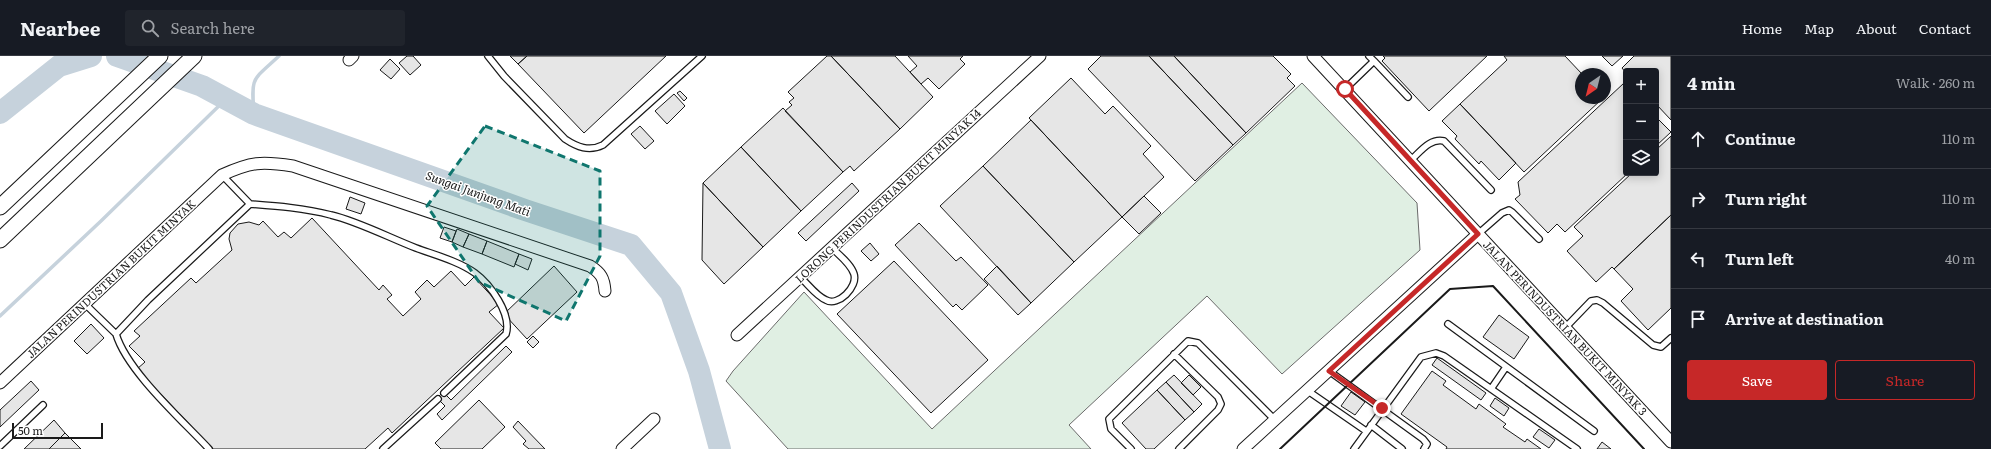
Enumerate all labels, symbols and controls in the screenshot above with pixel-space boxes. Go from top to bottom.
search box [125,10,405,46]
text: Nearbee [20,14,101,42]
text: Search here [171,16,255,39]
icon: search [139,17,161,39]
text: Home [1742,18,1782,38]
text: Map [1804,18,1834,38]
text: About [1856,18,1897,38]
text: Contact [1919,18,1971,38]
north arrow [1575,68,1611,104]
map controls [1623,68,1659,176]
button: + [1623,68,1659,104]
text: 4 min [1687,70,1736,95]
text: Walk · 260 m [1896,73,1975,92]
route start [1336,80,1354,98]
button: − [1623,104,1659,140]
street label: LORONG PERINDUSTRIAN BUKIT MINYAK 14 [791,105,984,286]
text: Continue [1725,127,1795,150]
icon: ahead [1687,128,1709,150]
text: 110 m [1942,129,1975,148]
button: layers [1623,140,1659,176]
water label: Sungai Junjung Mati [423,166,534,221]
text: Turn right [1725,187,1807,210]
icon: right [1687,188,1709,210]
text: 110 m [1942,189,1975,208]
street label: JALAN PERINDUSTRIAN BUKIT MINYAK [22,195,199,361]
street label: JALAN PERINDUSTRIAN BUKIT MINYAK 3 [1480,236,1651,418]
text: Turn left [1725,247,1794,270]
icon: left [1687,248,1709,270]
text: 40 m [1945,249,1975,268]
text: Arrive at destination [1725,307,1884,330]
icon: arrive [1687,308,1709,330]
button: Save [1687,360,1827,400]
button: Share [1835,360,1975,400]
route end [1373,399,1391,417]
scale bar [12,421,103,440]
text: 50 m [18,422,43,438]

